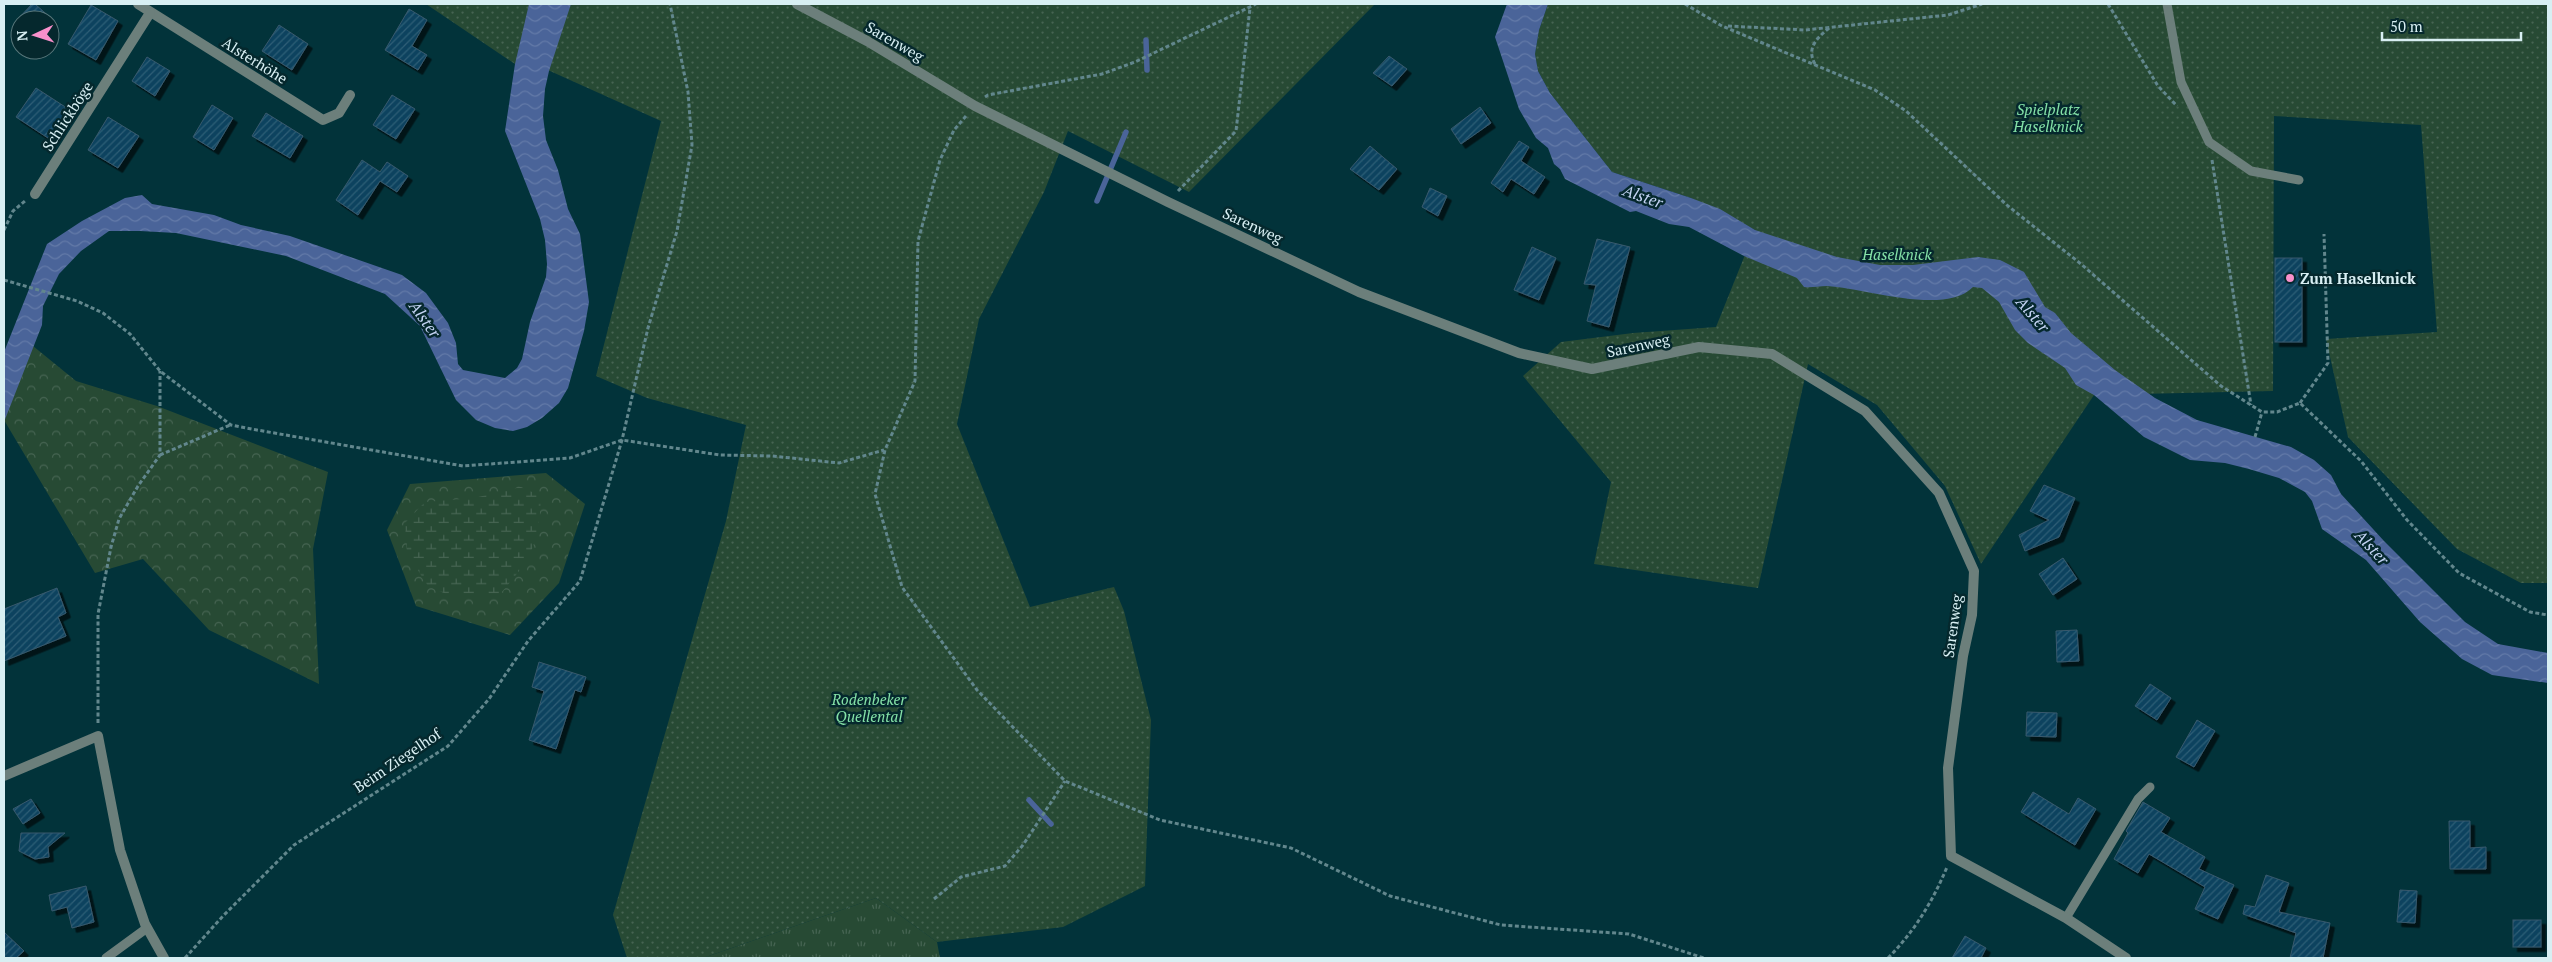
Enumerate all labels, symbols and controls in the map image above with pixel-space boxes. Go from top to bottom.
north arrow [10,10,60,60]
scale bar [2382,10,2521,42]
street label: Sarenweg [862,16,929,66]
text: 50 m [2390,16,2423,36]
text: N [12,30,31,42]
street label: Alsterhöhe [219,32,291,88]
street label: Schlickböge [37,77,97,155]
park label: Spielplatz Haselknick [2012,99,2083,136]
water label: Alster [1619,178,1667,214]
street label: Sarenweg [1220,202,1287,248]
park label: Haselknick [1861,244,1932,264]
place label: Zum Haselknick [2300,268,2416,288]
marker: Zum Haselknick [2284,272,2296,284]
water label: Alster [2011,291,2055,337]
water label: Alster [404,295,446,343]
street label: Sarenweg [1605,328,1672,361]
water label: Alster [2349,524,2394,570]
street label: Sarenweg [1938,592,1967,659]
park label: Rodenbeker Quellental [831,689,907,726]
street label: Beim Ziegelhof [349,723,445,797]

